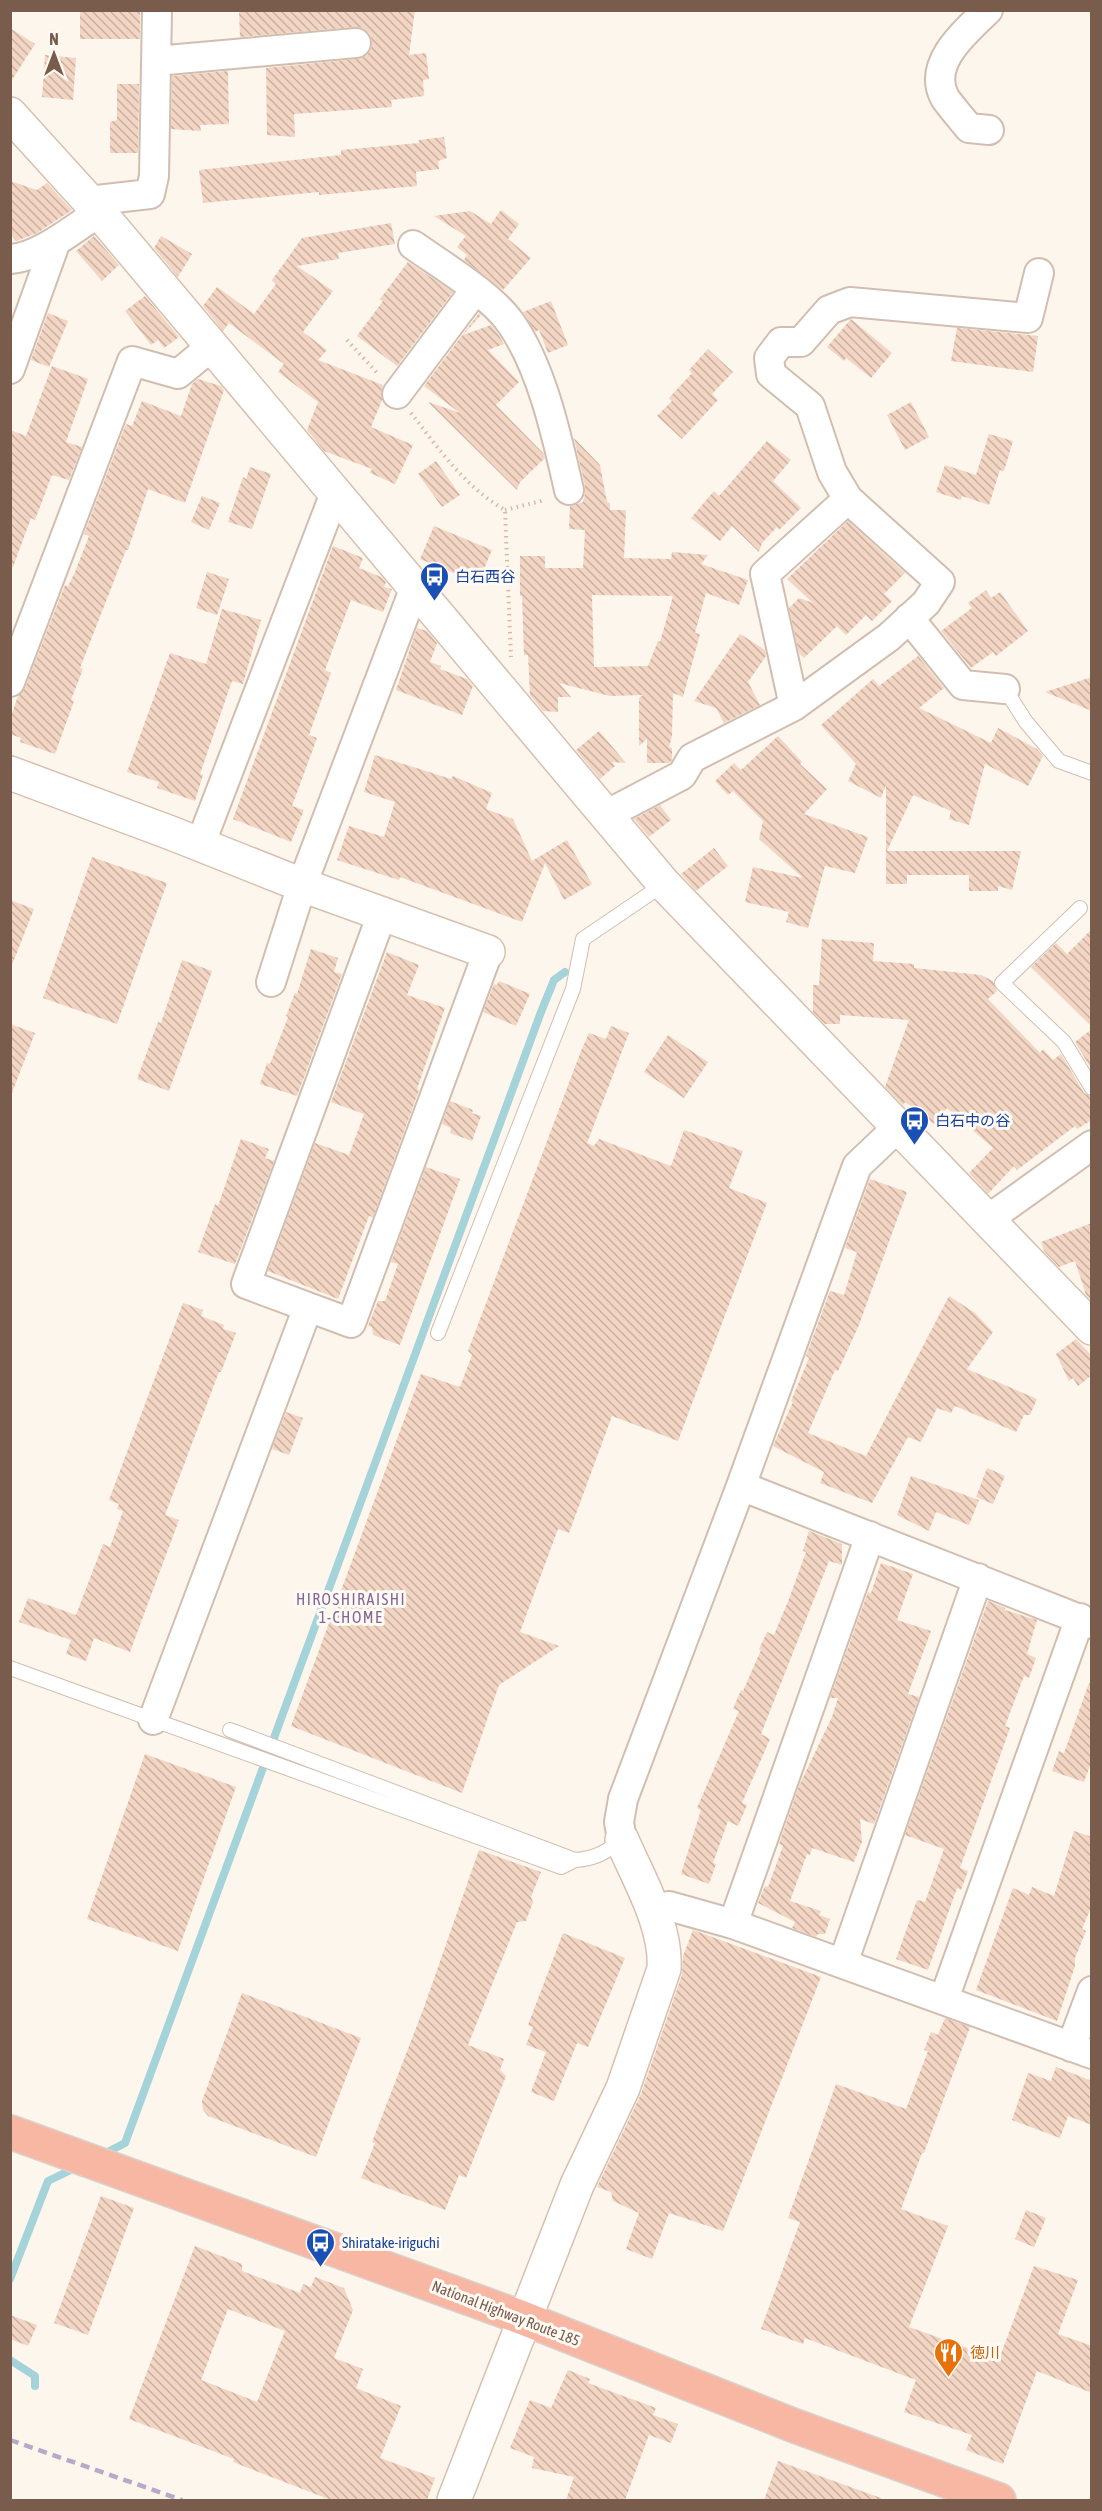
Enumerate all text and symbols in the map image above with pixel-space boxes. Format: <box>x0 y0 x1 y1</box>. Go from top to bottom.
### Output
north arrow <box>24 24 84 84</box>
text: N <box>49 30 59 48</box>
bus stop icon: 白石西谷 <box>418 560 450 602</box>
place label: 白石西谷 <box>455 568 515 585</box>
bus stop icon: 白石中の谷 <box>898 1104 930 1146</box>
place label: 白石中の谷 <box>935 1112 1010 1129</box>
district label: HIROSHIRAISHI 1-CHOME <box>296 1590 406 1626</box>
bus stop icon: Shiratake-iriguchi <box>305 2226 337 2268</box>
place label: Shiratake-iriguchi <box>342 2234 440 2251</box>
street label: National Highway Route 185 <box>430 2277 582 2349</box>
restaurant icon: 徳川 <box>933 2336 965 2378</box>
place label: 徳川 <box>970 2344 1000 2361</box>

